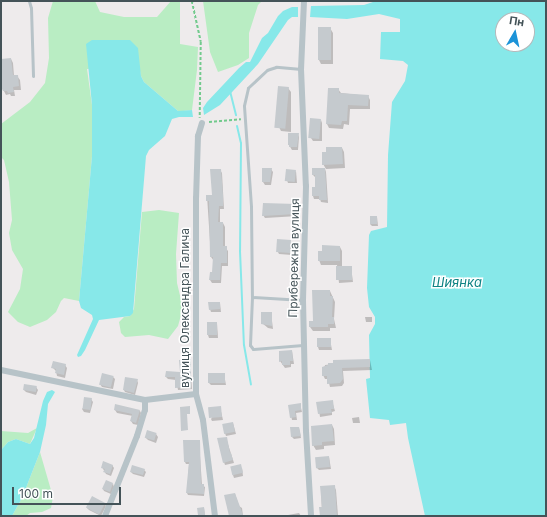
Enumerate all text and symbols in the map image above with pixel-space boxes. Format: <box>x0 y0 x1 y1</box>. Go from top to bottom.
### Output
north arrow <box>495 12 535 52</box>
text: Пн <box>508 13 525 29</box>
street label: Прибережна вулиця <box>286 198 302 318</box>
street label: вулиця Олександра Галича <box>178 228 192 388</box>
water label: Шиянка <box>432 274 482 290</box>
scale bar <box>14 479 123 505</box>
text: 100 m <box>19 486 53 501</box>

